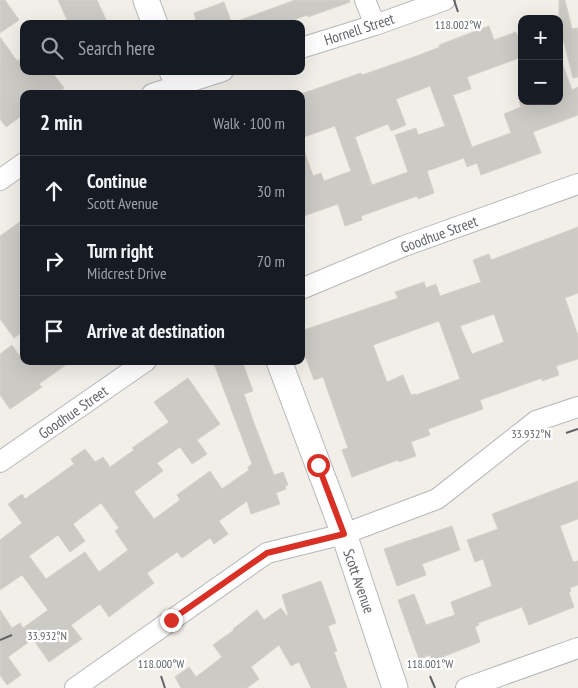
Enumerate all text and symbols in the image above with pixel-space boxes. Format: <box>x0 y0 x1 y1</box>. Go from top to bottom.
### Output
street label: Hornell Street <box>322 9 396 49</box>
map controls <box>518 15 563 105</box>
button: + <box>518 15 563 60</box>
text: 118.002°W <box>435 17 481 32</box>
search box <box>20 20 305 75</box>
icon: search <box>38 34 66 62</box>
text: Search here <box>78 36 155 60</box>
button: − <box>518 60 563 105</box>
text: 2 min <box>40 109 82 136</box>
text: Walk · 100 m <box>213 113 285 133</box>
text: Continue <box>87 169 147 193</box>
icon: ahead <box>40 177 68 205</box>
text: 30 m <box>257 181 285 201</box>
text: Scott Avenue <box>87 193 158 213</box>
street label: Goodhue Street <box>398 211 480 257</box>
text: Turn right <box>87 239 153 263</box>
icon: right <box>40 247 68 275</box>
text: 70 m <box>257 251 285 271</box>
text: Midcrest Drive <box>87 263 167 283</box>
icon: arrive <box>40 317 68 345</box>
text: Arrive at destination <box>87 319 225 343</box>
street label: Goodhue Street <box>35 381 111 443</box>
text: 33.932°N <box>511 426 551 441</box>
route start <box>307 454 330 477</box>
street label: Scott Avenue <box>339 546 379 616</box>
route end <box>160 609 183 632</box>
text: 33.932°N <box>27 628 67 643</box>
text: 118.000°W <box>138 656 184 671</box>
text: 118.001°W <box>407 656 453 671</box>

